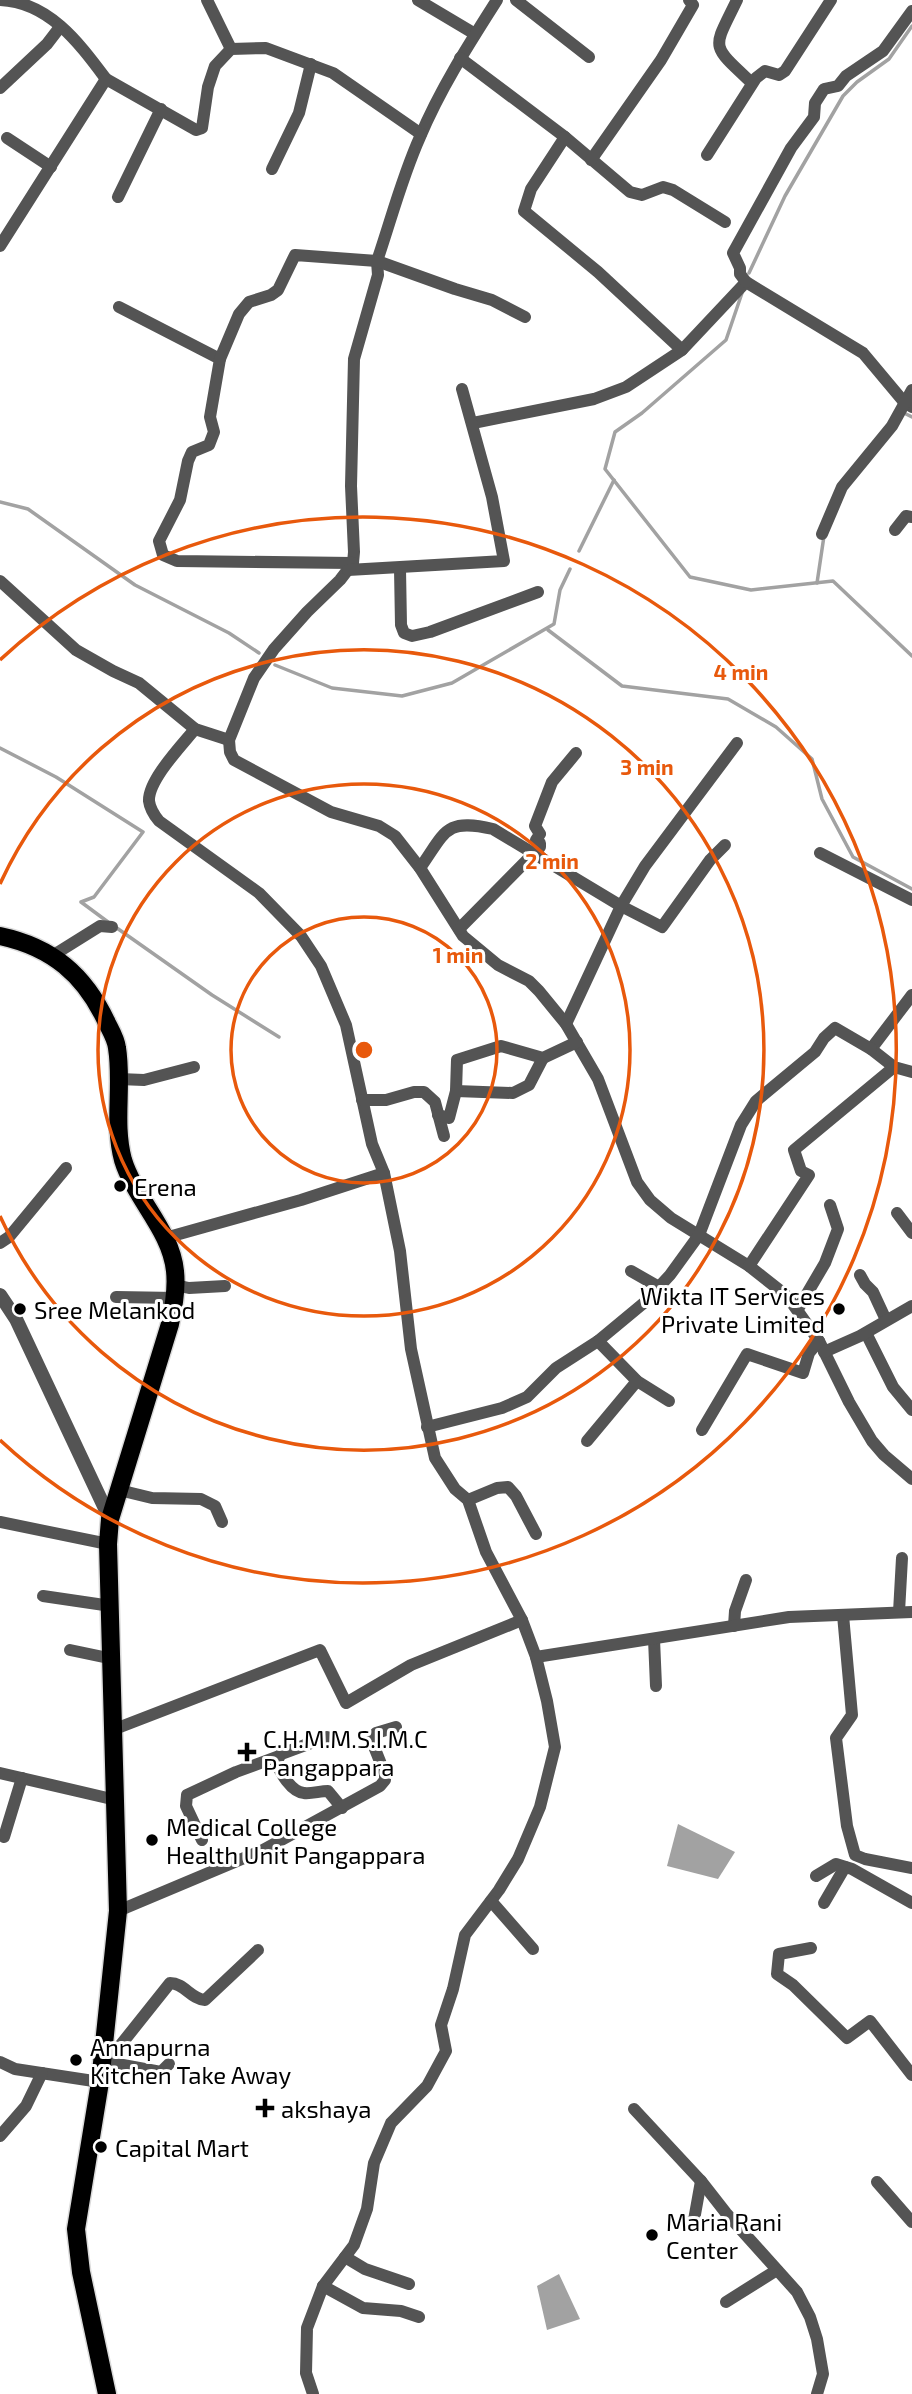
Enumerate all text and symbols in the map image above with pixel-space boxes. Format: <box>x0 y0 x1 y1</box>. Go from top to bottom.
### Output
text: 4 min <box>714 659 768 684</box>
text: 3 min <box>620 754 674 779</box>
text: 2 min <box>525 848 579 873</box>
text: 1 min <box>433 942 483 967</box>
centre of rings <box>352 1038 376 1062</box>
place label: Erena <box>134 1172 197 1201</box>
marker: Erena <box>112 1178 128 1194</box>
place label: Wikta IT Services Private Limited <box>640 1281 825 1338</box>
place label: Sree Melankod <box>34 1295 195 1324</box>
marker: Sree Melankod <box>12 1301 28 1317</box>
marker: Wikta IT Services Private Limited <box>831 1301 847 1317</box>
place label: C.H.M.M.S.I.M.C Pangappara <box>263 1724 428 1781</box>
marker: C.H.M.M.S.I.M.C Pangappara <box>237 1742 257 1762</box>
place label: Medical College Health Unit Pangappara <box>166 1812 425 1869</box>
marker: Medical College Health Unit Pangappara <box>144 1832 160 1848</box>
place label: Annapurna Kitchen Take Away <box>90 2032 291 2089</box>
marker: Annapurna Kitchen Take Away <box>68 2052 84 2068</box>
place label: akshaya <box>281 2094 371 2123</box>
marker: akshaya <box>255 2098 275 2118</box>
place label: Capital Mart <box>115 2133 249 2162</box>
marker: Capital Mart <box>93 2139 109 2155</box>
place label: Maria Rani Center <box>666 2207 782 2264</box>
marker: Maria Rani Center <box>644 2227 660 2243</box>

